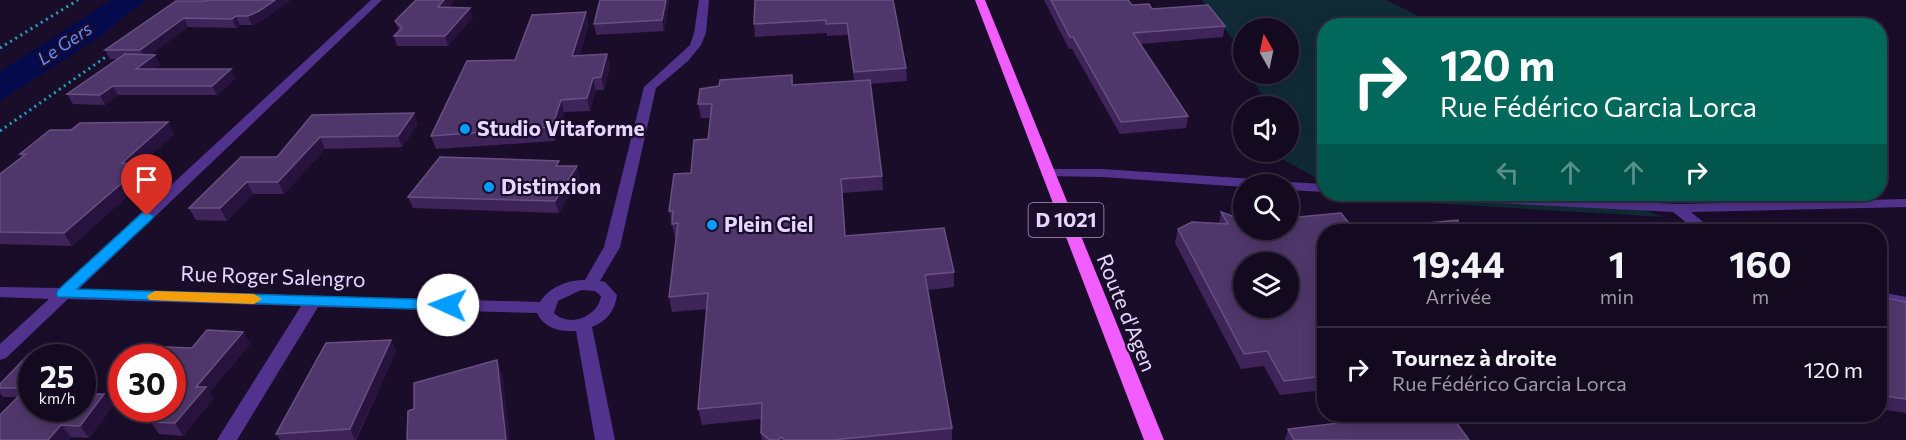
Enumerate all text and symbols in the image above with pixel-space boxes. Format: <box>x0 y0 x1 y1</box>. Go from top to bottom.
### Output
water label: Le Gers <box>33 17 96 69</box>
north arrow <box>1233 18 1299 84</box>
map controls <box>1233 18 1299 318</box>
text: 120 m <box>1440 38 1555 90</box>
icon: right <box>1341 42 1419 120</box>
text: Rue Fédérico Garcia Lorca <box>1440 90 1757 123</box>
button: sound <box>1233 96 1299 162</box>
place label: Studio Vitaforme <box>477 115 644 140</box>
marker: Studio Vitaforme <box>458 122 472 136</box>
pin <box>121 154 172 216</box>
icon: left <box>1491 156 1524 189</box>
icon: ahead <box>1554 156 1587 189</box>
icon: ahead <box>1617 156 1650 189</box>
icon: right <box>1680 156 1713 189</box>
icon: arrive <box>130 163 163 196</box>
place label: Distinxion <box>501 173 601 198</box>
button: search <box>1233 174 1299 240</box>
marker: Distinxion <box>482 180 496 194</box>
road number: D 1021 <box>1028 203 1104 237</box>
place label: Plein Ciel <box>724 211 813 236</box>
marker: Plein Ciel <box>705 218 719 232</box>
text: 19:44 <box>1412 241 1505 285</box>
text: 1 <box>1609 241 1625 285</box>
text: 160 <box>1729 241 1792 285</box>
street label: Route d'Agen <box>1092 250 1162 375</box>
button: layers <box>1233 252 1299 318</box>
street label: Rue Roger Salengro <box>180 260 366 291</box>
position arrow <box>416 273 480 337</box>
text: Arrivée <box>1425 284 1491 308</box>
text: min <box>1600 284 1634 308</box>
text: m <box>1752 284 1769 308</box>
speed limit sign: 30 <box>108 344 186 422</box>
text: Tournez à droite <box>1392 344 1557 371</box>
icon: right <box>1341 353 1374 386</box>
text: 120 m <box>1804 356 1863 383</box>
text: 25 <box>40 357 74 394</box>
text: Rue Fédérico Garcia Lorca <box>1392 371 1627 395</box>
text: km/h <box>39 389 75 407</box>

